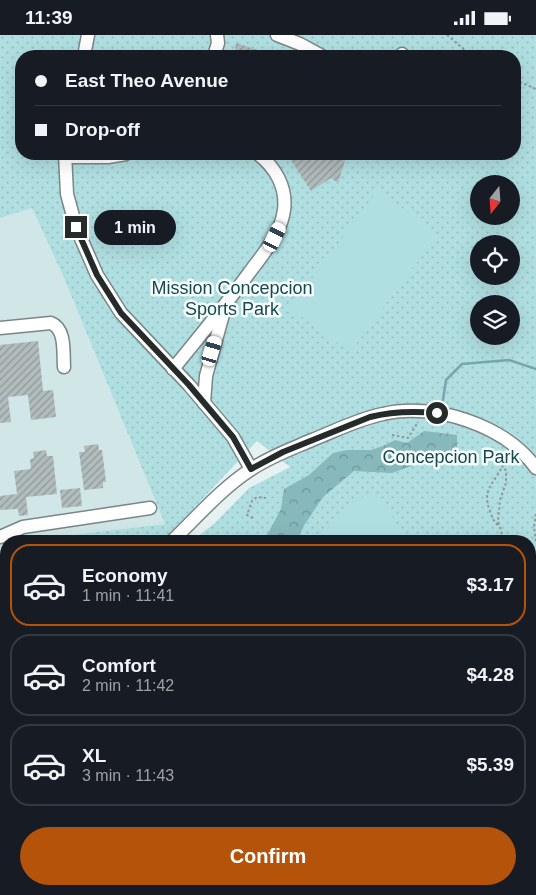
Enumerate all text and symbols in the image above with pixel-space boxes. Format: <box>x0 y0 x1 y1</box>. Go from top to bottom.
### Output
text: 11:39 <box>25 7 73 28</box>
text: East Theo Avenue <box>65 70 228 91</box>
text: Drop-off <box>65 119 140 140</box>
north arrow <box>470 175 520 225</box>
map controls <box>470 175 520 345</box>
callout: 1 min <box>94 209 176 245</box>
route end <box>65 216 87 238</box>
text: 1 min <box>114 219 156 236</box>
car <box>261 220 288 254</box>
button: locate <box>470 235 520 285</box>
park label: Mission Concepcion Sports Park <box>151 278 313 319</box>
button: layers <box>470 295 520 345</box>
car <box>200 334 223 368</box>
route start <box>426 402 448 424</box>
park label: Concepcion Park <box>382 447 521 467</box>
icon: car <box>22 563 67 608</box>
text: Economy <box>82 565 168 586</box>
text: $3.17 <box>466 574 514 595</box>
text: 1 min · 11:41 <box>82 587 174 604</box>
icon: car <box>22 653 67 698</box>
text: Comfort <box>82 655 156 676</box>
text: $4.28 <box>466 664 514 685</box>
text: 2 min · 11:42 <box>82 677 174 694</box>
icon: car <box>22 743 67 788</box>
text: XL <box>82 745 106 766</box>
text: $5.39 <box>466 754 514 775</box>
text: 3 min · 11:43 <box>82 767 174 784</box>
button: Confirm <box>20 827 516 885</box>

